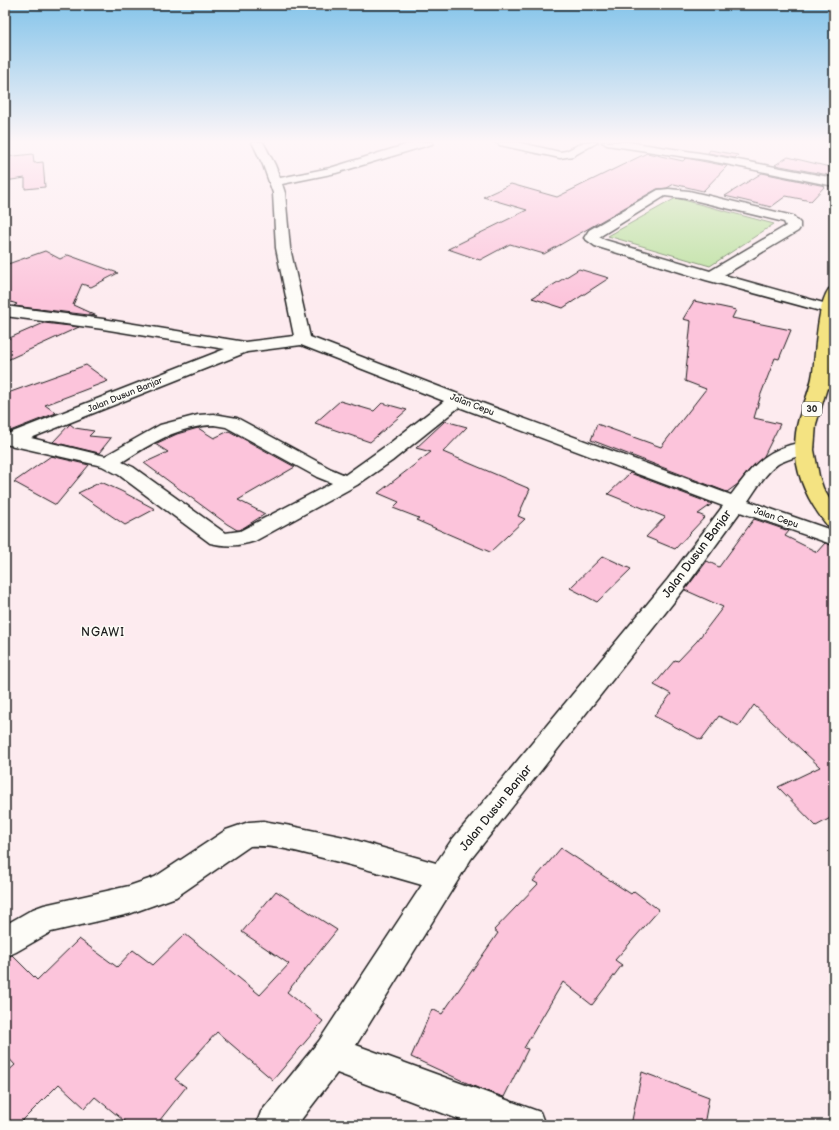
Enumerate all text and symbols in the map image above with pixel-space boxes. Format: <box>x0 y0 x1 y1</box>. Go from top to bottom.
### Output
street label: Jalan Dusun Banjar <box>86 375 165 415</box>
street label: Jalan Cepu <box>449 392 495 418</box>
road number: 30 <box>802 402 822 416</box>
street label: Jalan Cepu <box>752 505 800 531</box>
street label: Jalan Dusun Banjar <box>659 507 735 601</box>
district label: NGAWI <box>81 625 125 640</box>
street label: Jalan Dusun Banjar <box>457 762 536 854</box>

